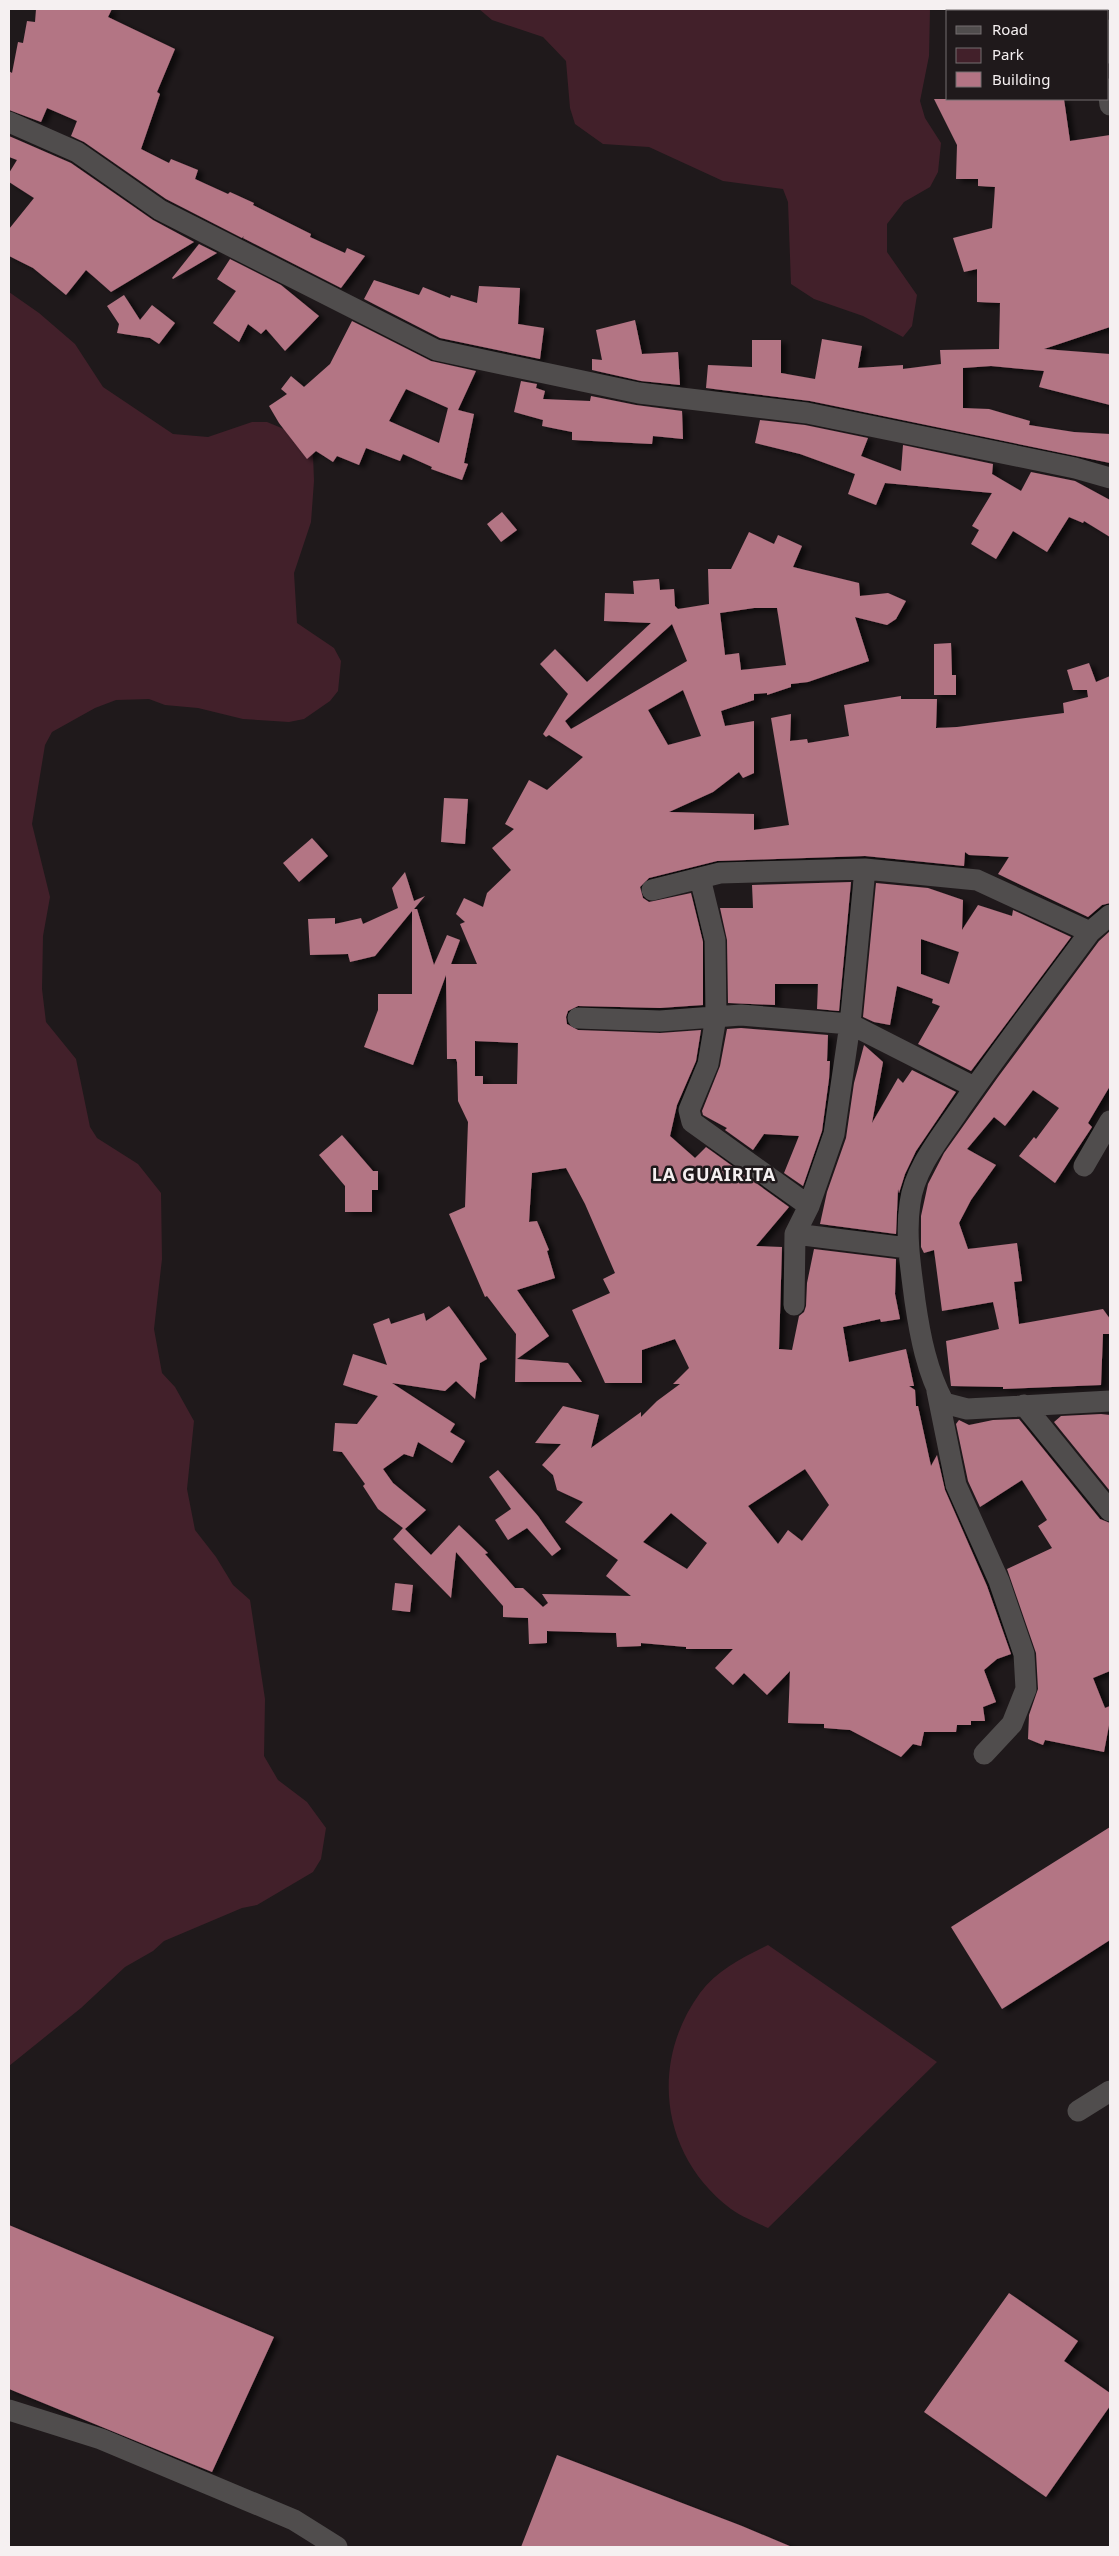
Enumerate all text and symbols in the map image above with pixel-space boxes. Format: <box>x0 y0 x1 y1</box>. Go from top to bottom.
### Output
legend <box>946 10 1109 100</box>
text: Road <box>992 19 1028 39</box>
text: Park <box>992 44 1024 64</box>
text: Building <box>992 69 1050 89</box>
district label: LA GUAIRITA <box>652 1162 776 1186</box>

